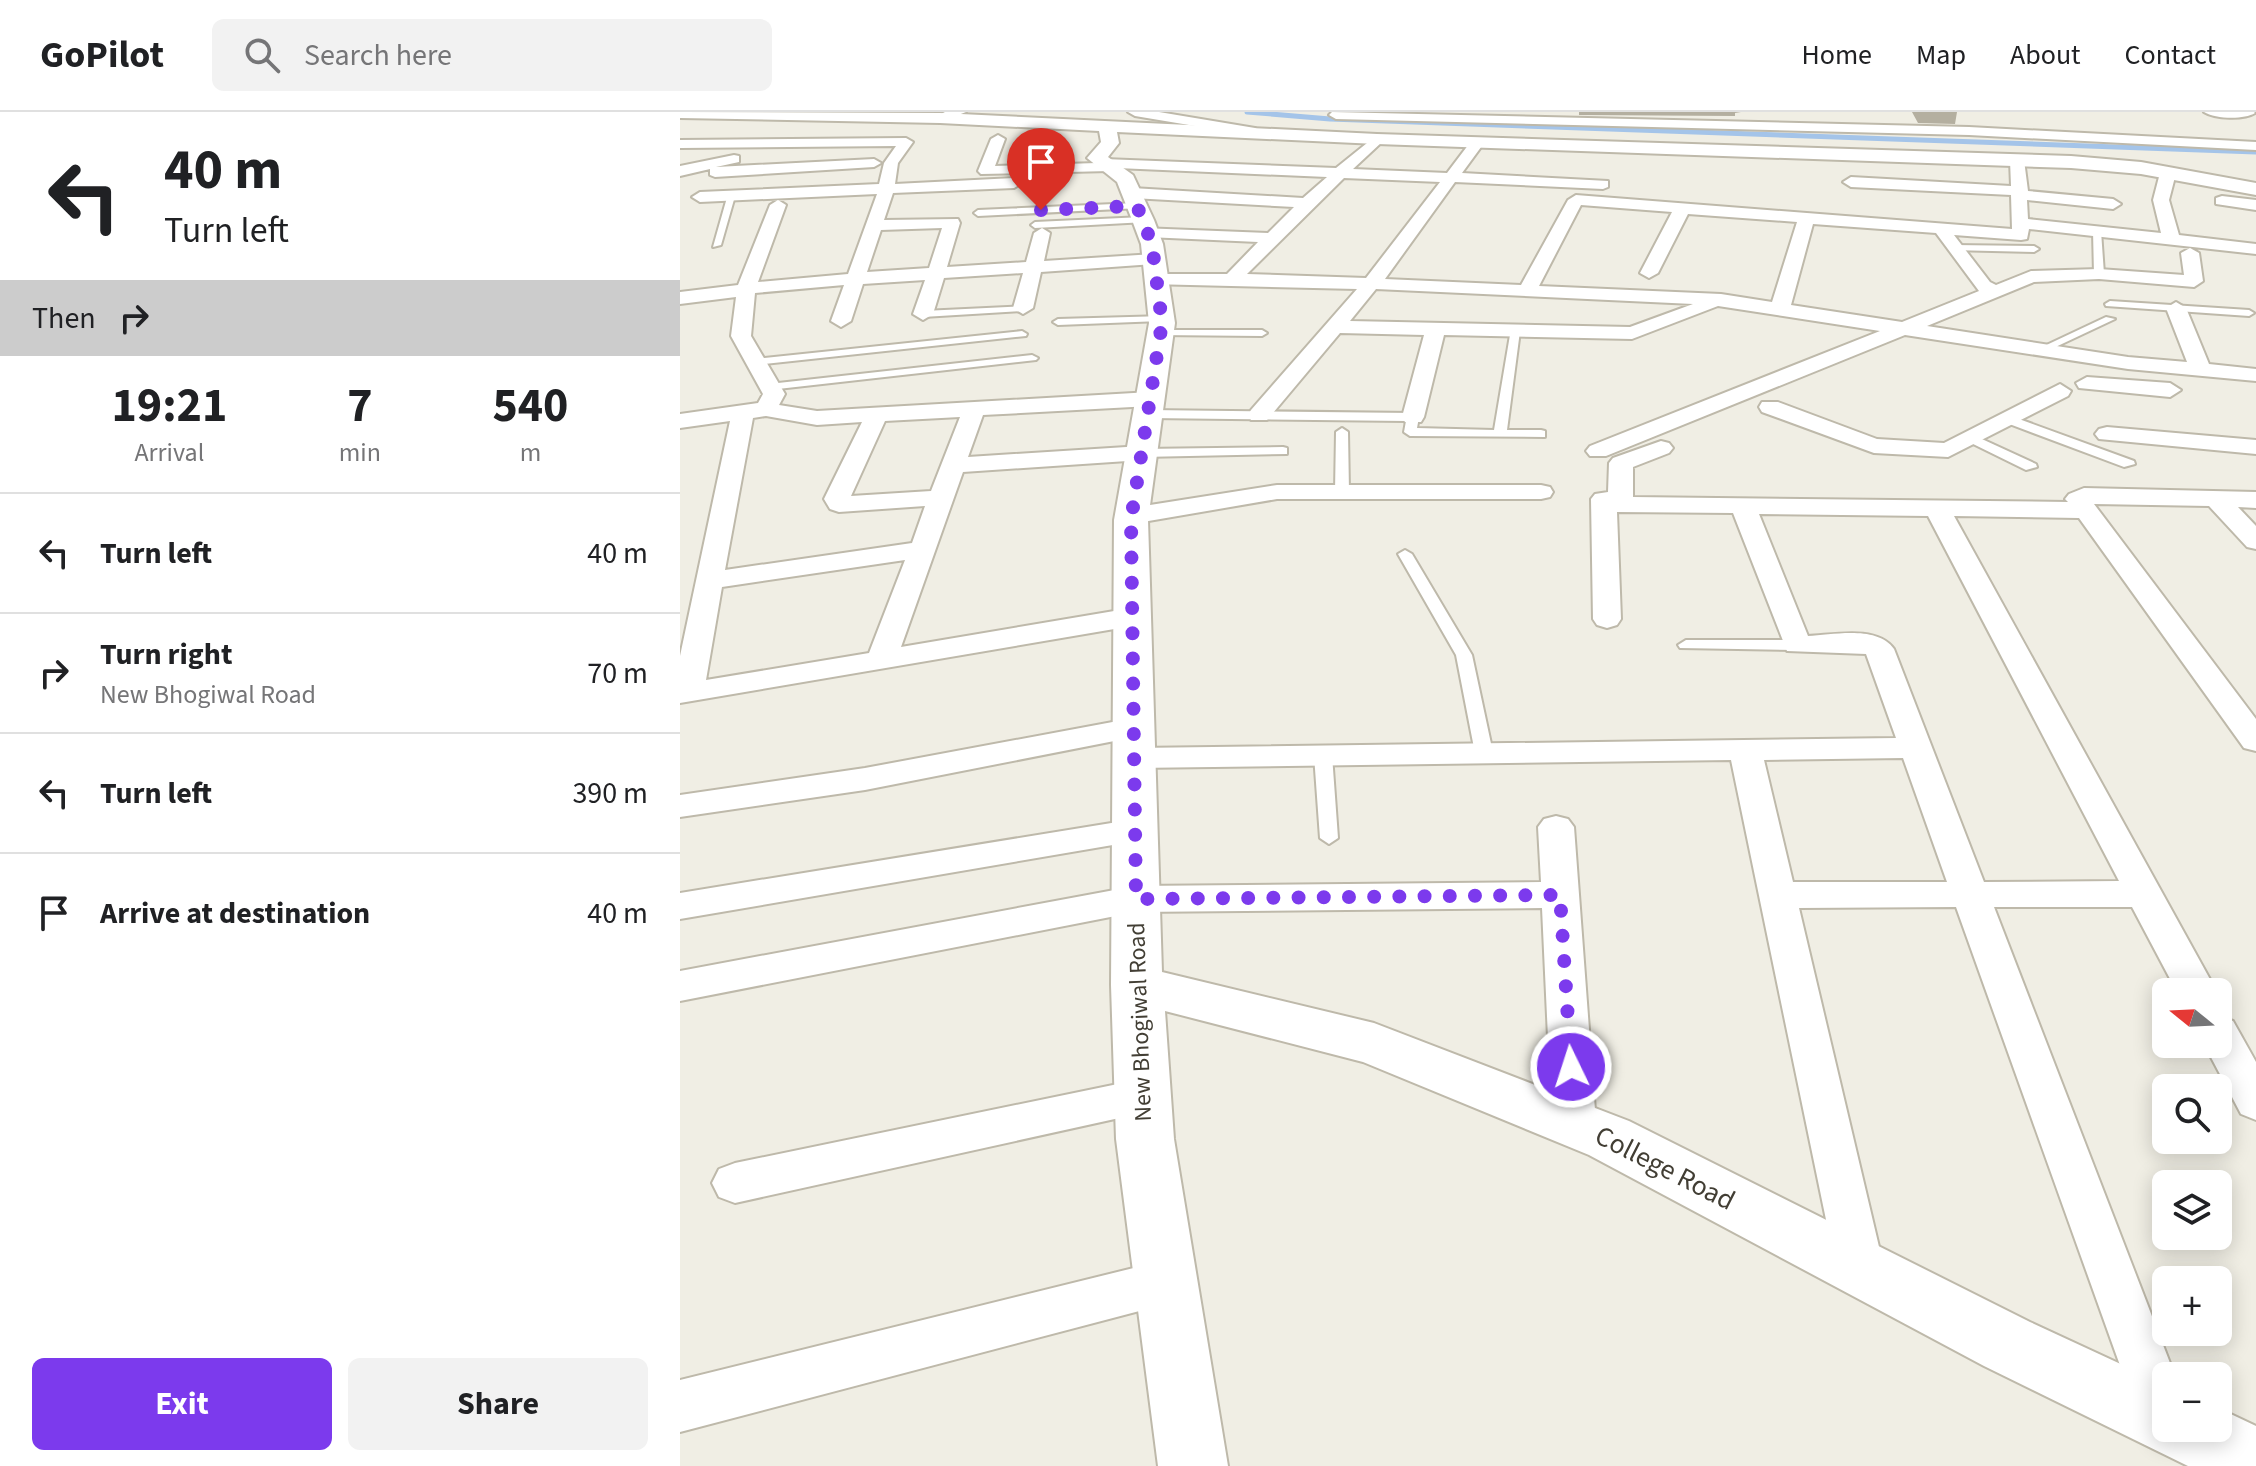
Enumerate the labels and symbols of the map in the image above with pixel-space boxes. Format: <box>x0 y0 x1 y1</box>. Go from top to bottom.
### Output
pin <box>1007 128 1075 210</box>
street label: New Bhogiwal Road <box>1119 922 1161 1122</box>
north arrow <box>2152 978 2232 1058</box>
position arrow <box>1529 1025 1613 1109</box>
street label: College Road <box>1588 1116 1742 1220</box>

